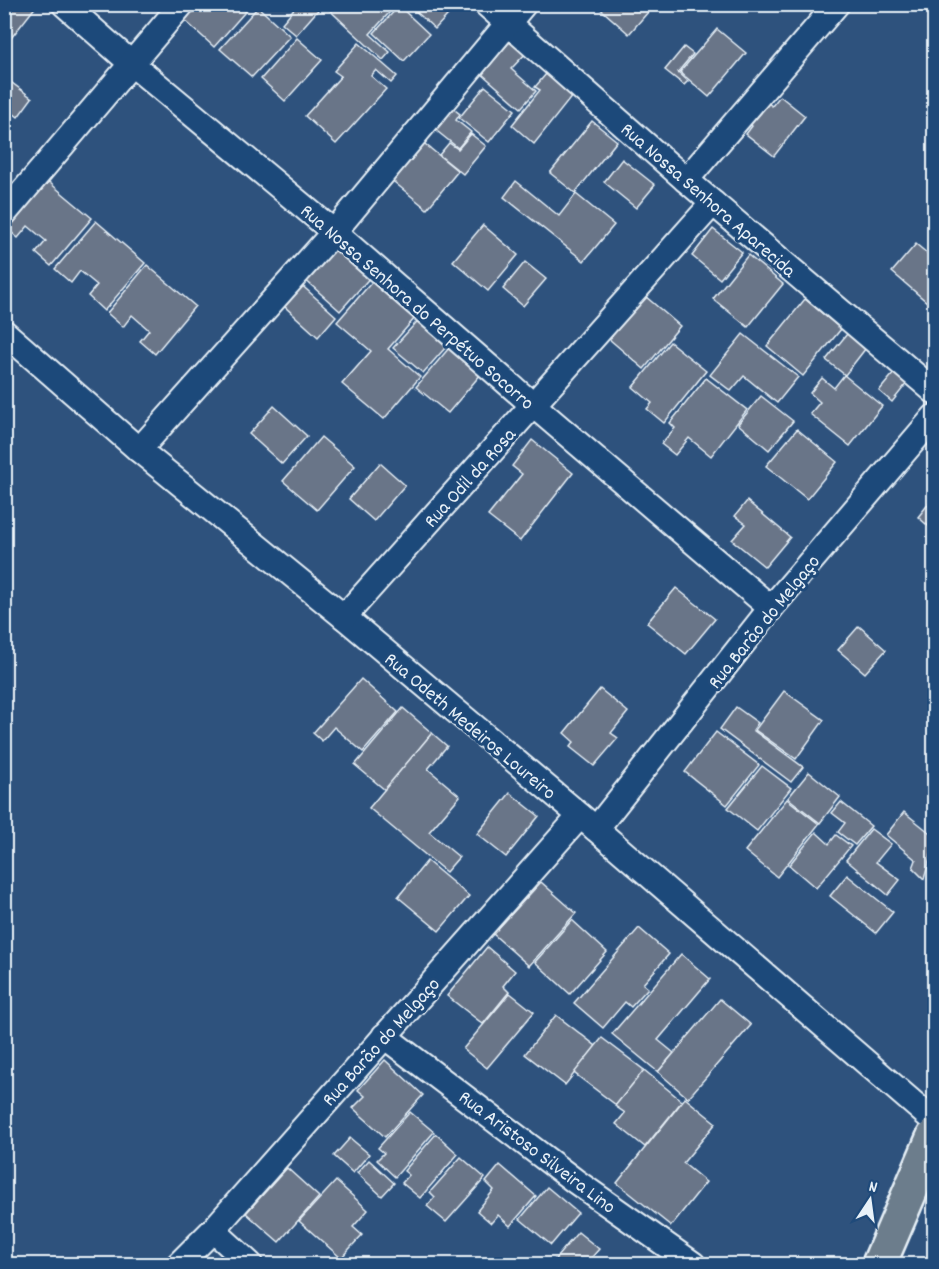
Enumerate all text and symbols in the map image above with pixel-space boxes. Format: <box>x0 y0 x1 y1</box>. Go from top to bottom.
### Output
street label: Rua Nossa Senhora Aparecida <box>613 117 801 286</box>
street label: Rua Nossa Senhora do Perpétuo Socorro <box>293 199 539 418</box>
street label: Rua Odil da Rosa <box>419 422 524 535</box>
street label: Rua Barão do Melgaço <box>702 550 828 696</box>
street label: Rua Odeth Medeiros Loureiro <box>377 647 561 808</box>
street label: Rua Barão do Melgaço <box>317 972 448 1114</box>
street label: Rua Aristoso Silveira Lino <box>452 1085 621 1222</box>
north arrow <box>840 1170 900 1230</box>
text: N <box>866 1176 879 1200</box>

